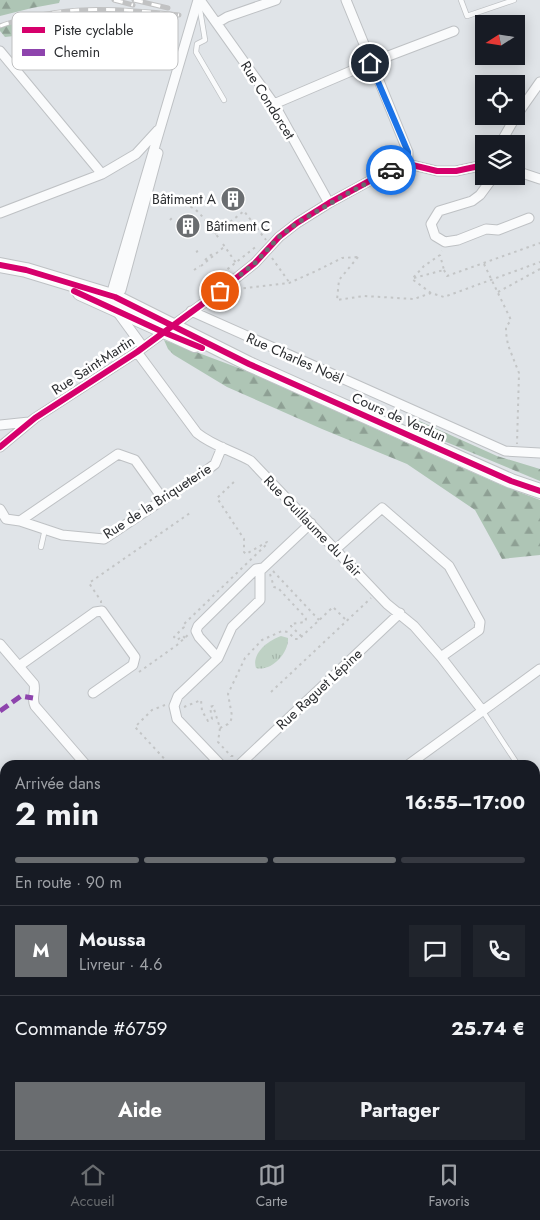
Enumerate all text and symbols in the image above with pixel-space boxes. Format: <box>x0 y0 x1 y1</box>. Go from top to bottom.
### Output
legend <box>12 12 178 70</box>
north arrow <box>475 15 525 65</box>
map controls <box>475 15 525 185</box>
text: Piste cyclable <box>54 20 133 40</box>
text: Chemin <box>54 42 100 62</box>
pin <box>349 42 391 84</box>
icon: home <box>356 49 384 77</box>
street label: Rue Condorcet <box>236 57 300 143</box>
button: locate <box>475 75 525 125</box>
button: layers <box>475 135 525 185</box>
courier <box>366 145 416 195</box>
icon: car <box>377 156 405 184</box>
building icon: Bâtiment A <box>220 186 246 212</box>
place label: Bâtiment A <box>152 189 217 209</box>
building icon: Bâtiment C <box>175 213 201 239</box>
place label: Bâtiment C <box>206 216 270 236</box>
pin <box>199 270 241 312</box>
icon: bag <box>206 277 234 305</box>
street label: Rue Charles Noël <box>243 328 347 388</box>
street label: Rue Saint-Martin <box>47 331 139 399</box>
street label: Cours de Verdun <box>349 387 449 447</box>
street label: Rue de la Briqueterie <box>99 459 215 543</box>
street label: Rue Guillaume du Vair <box>259 471 367 581</box>
street label: Rue Raguet Lépine <box>272 644 366 734</box>
text: Arrivée dans <box>15 772 100 795</box>
text: 16:55–17:00 <box>405 789 525 816</box>
text: 2 min <box>15 791 99 837</box>
text: En route · 90 m <box>15 871 122 894</box>
button: chat <box>409 925 461 977</box>
button: phone <box>473 925 525 977</box>
text: Moussa <box>79 926 146 953</box>
text: M <box>33 937 49 964</box>
text: Livreur · 4.6 <box>79 953 163 976</box>
text: Commande #6759 <box>15 1015 168 1042</box>
text: 25.74 € <box>451 1015 525 1042</box>
button: Aide <box>15 1082 265 1140</box>
button: Partager <box>275 1082 525 1140</box>
tab: Accueil <box>71 1161 115 1211</box>
tab: Carte <box>256 1161 287 1211</box>
tab: Favoris <box>429 1161 469 1211</box>

